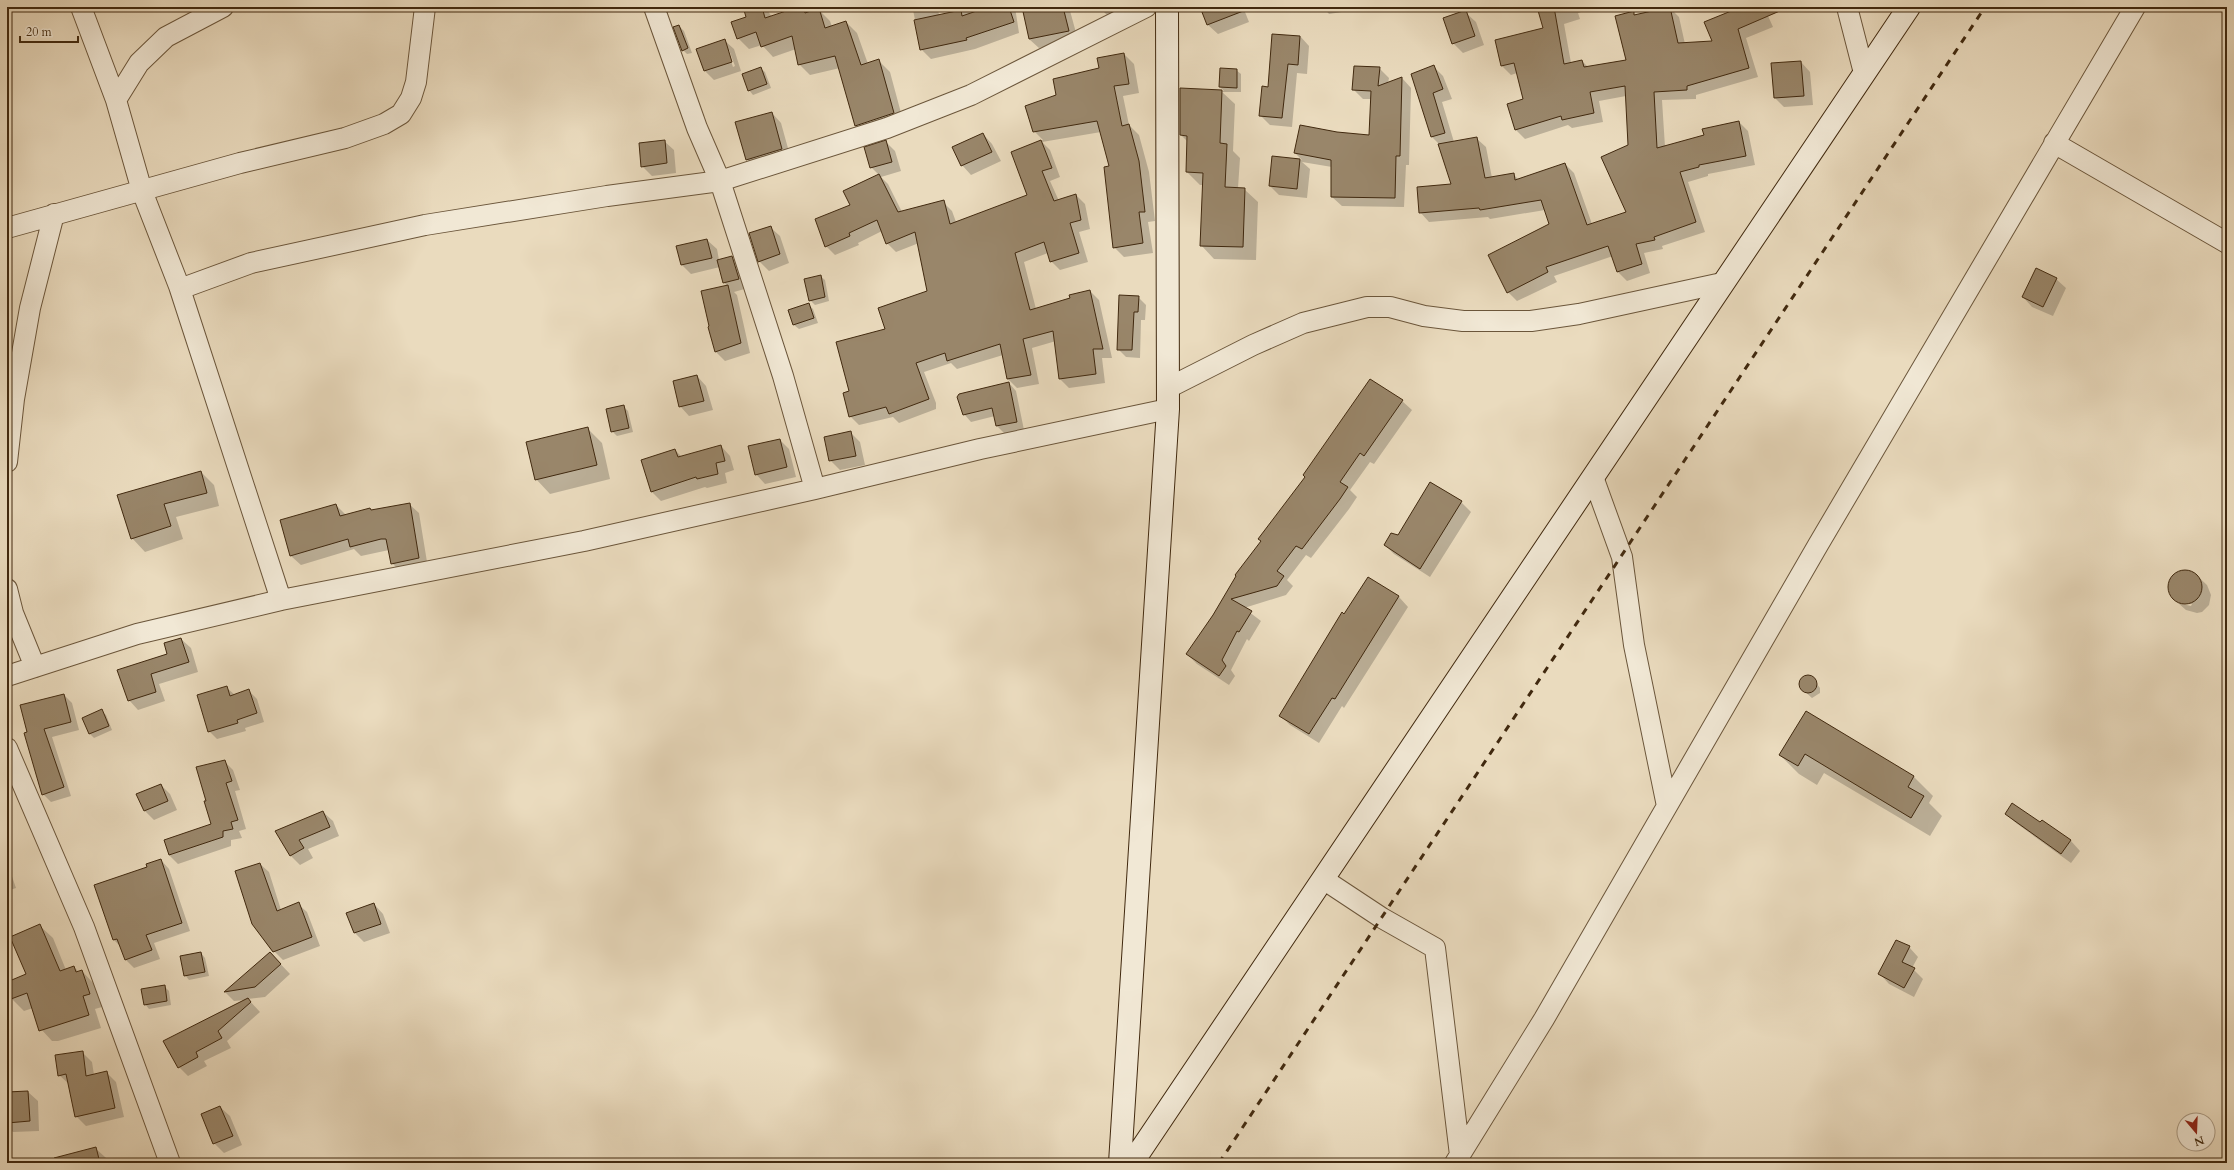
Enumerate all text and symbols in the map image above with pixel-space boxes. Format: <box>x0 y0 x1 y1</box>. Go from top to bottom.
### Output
scale bar <box>20 18 78 44</box>
text: 20 m <box>26 24 53 40</box>
north arrow <box>2176 1112 2216 1152</box>
text: N <box>2192 1132 2206 1150</box>

